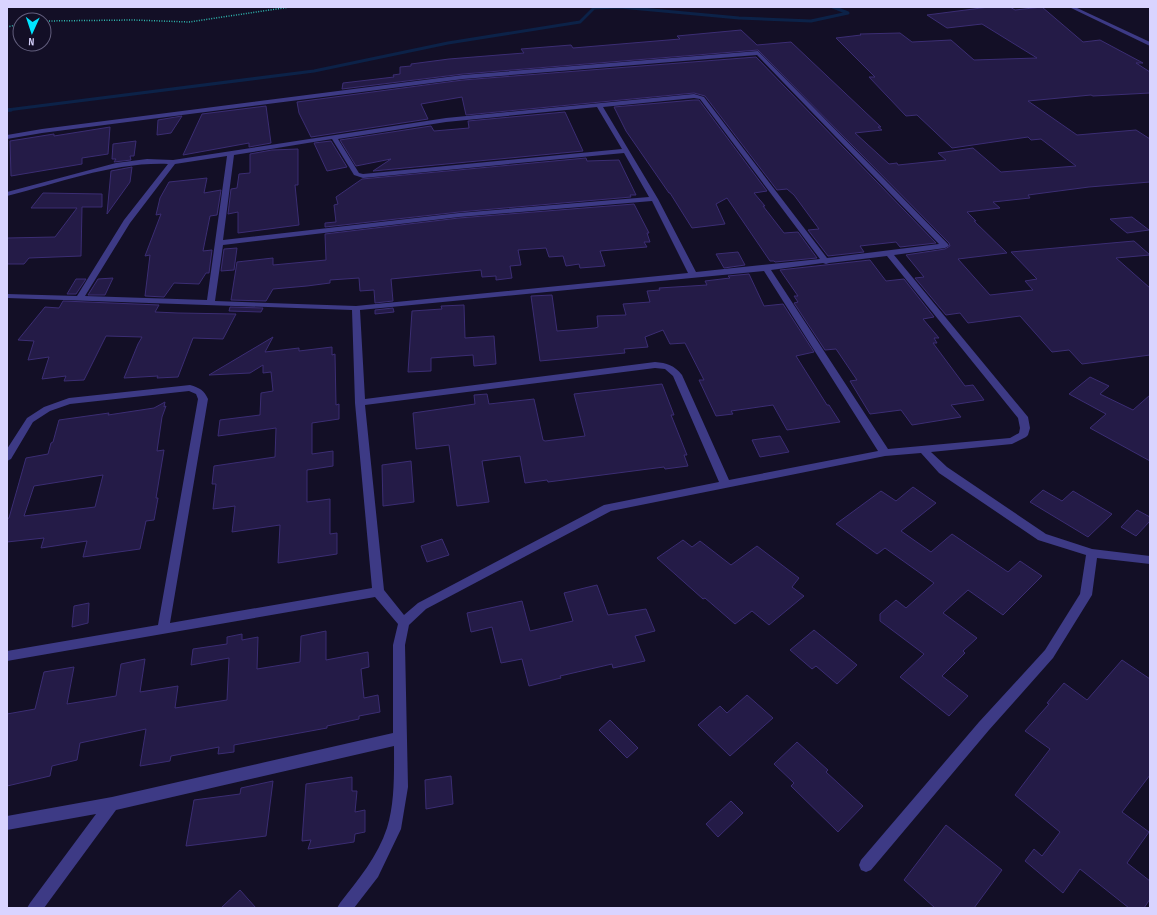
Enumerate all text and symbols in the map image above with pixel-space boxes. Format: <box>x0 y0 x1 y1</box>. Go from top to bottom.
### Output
north arrow <box>12 12 52 52</box>
text: N <box>28 35 35 48</box>

